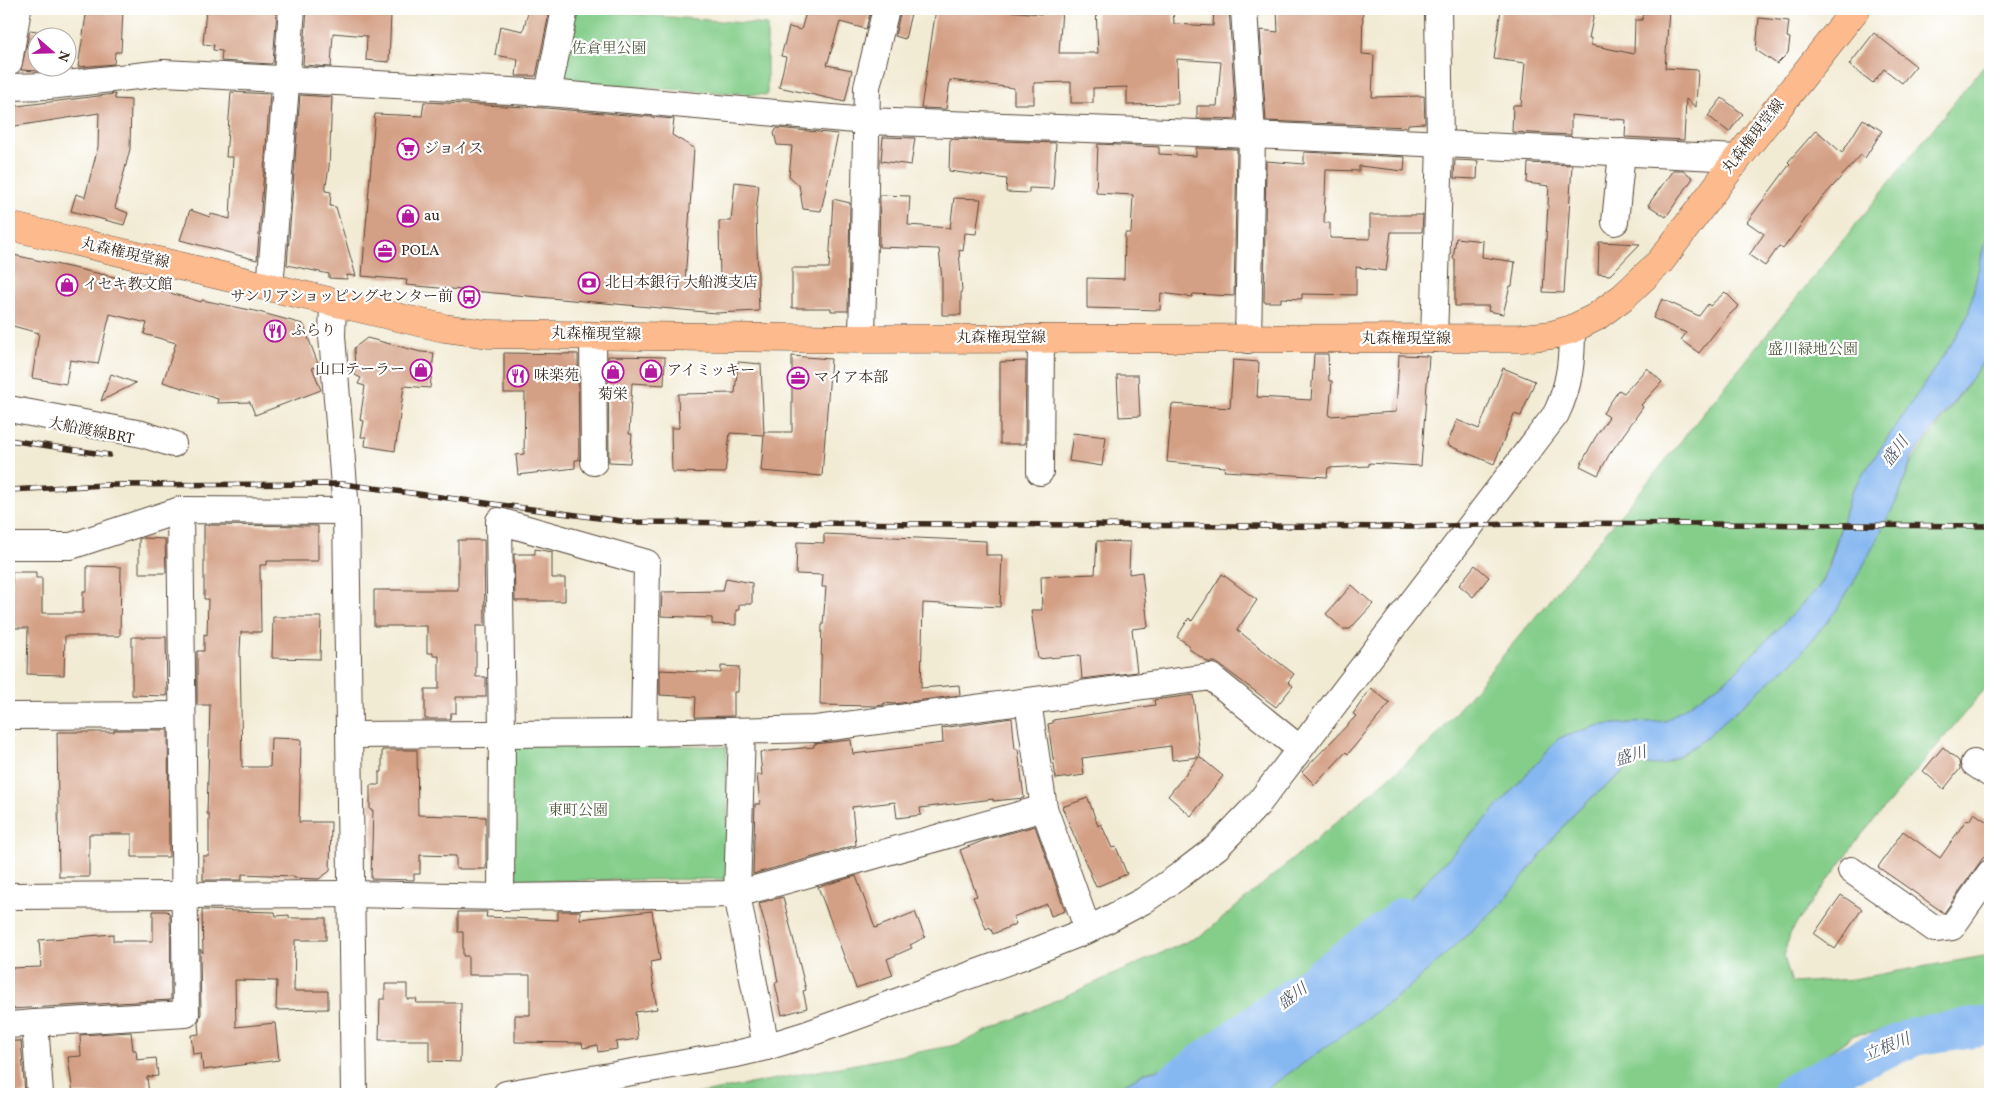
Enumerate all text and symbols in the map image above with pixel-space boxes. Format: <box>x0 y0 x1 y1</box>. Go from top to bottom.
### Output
north arrow <box>28 28 78 78</box>
park label: 佐倉里公園 <box>571 39 647 60</box>
text: N <box>52 48 73 64</box>
street label: 丸森権現堂線 <box>1718 95 1790 179</box>
supermarket icon: ジョイス <box>396 137 420 161</box>
place label: ジョイス <box>424 139 484 160</box>
shop icon: au <box>396 204 420 228</box>
place label: au <box>424 206 440 227</box>
street label: 丸森権現堂線 <box>79 234 171 274</box>
office icon: POLA <box>373 239 397 263</box>
place label: POLA <box>401 241 440 262</box>
bank icon: 北日本銀行 大船渡支店 <box>577 271 601 295</box>
shop icon: イセキ教文館 <box>55 273 79 297</box>
place label: 北日本銀行 大船渡支店 <box>605 273 758 294</box>
place label: イセキ教文館 <box>83 275 173 296</box>
bus stop icon: サンリアショッピングセンター前 <box>457 285 481 309</box>
place label: サンリアショッピングセンター前 <box>231 287 453 308</box>
restaurant icon: ふらり <box>263 319 287 343</box>
place label: ふらり <box>291 321 336 342</box>
street label: 丸森権現堂線 <box>551 324 641 346</box>
street label: 丸森権現堂線 <box>956 328 1046 349</box>
street label: 丸森権現堂線 <box>1361 329 1451 350</box>
park label: 盛川緑地公園 <box>1768 340 1858 361</box>
shop icon: 山口テーラー <box>409 358 433 382</box>
shop icon: アイミッキー <box>639 359 663 383</box>
place label: 山口テーラー <box>315 360 405 381</box>
shop icon: 菊栄 <box>601 360 625 384</box>
place label: アイミッキー <box>667 361 755 382</box>
restaurant icon: 味楽苑 <box>506 364 530 388</box>
place label: 味楽苑 <box>534 366 579 387</box>
office icon: マイア本部 <box>786 366 810 390</box>
place label: マイア本部 <box>814 368 888 389</box>
place label: 菊栄 <box>598 385 628 406</box>
street label: 大船渡線BRT <box>46 413 136 451</box>
water label: 盛川 <box>1878 431 1916 471</box>
water label: 盛川 <box>1613 741 1651 772</box>
park label: 東町公園 <box>548 801 608 822</box>
water label: 盛川 <box>1274 978 1314 1015</box>
water label: 立根川 <box>1861 1028 1915 1067</box>

